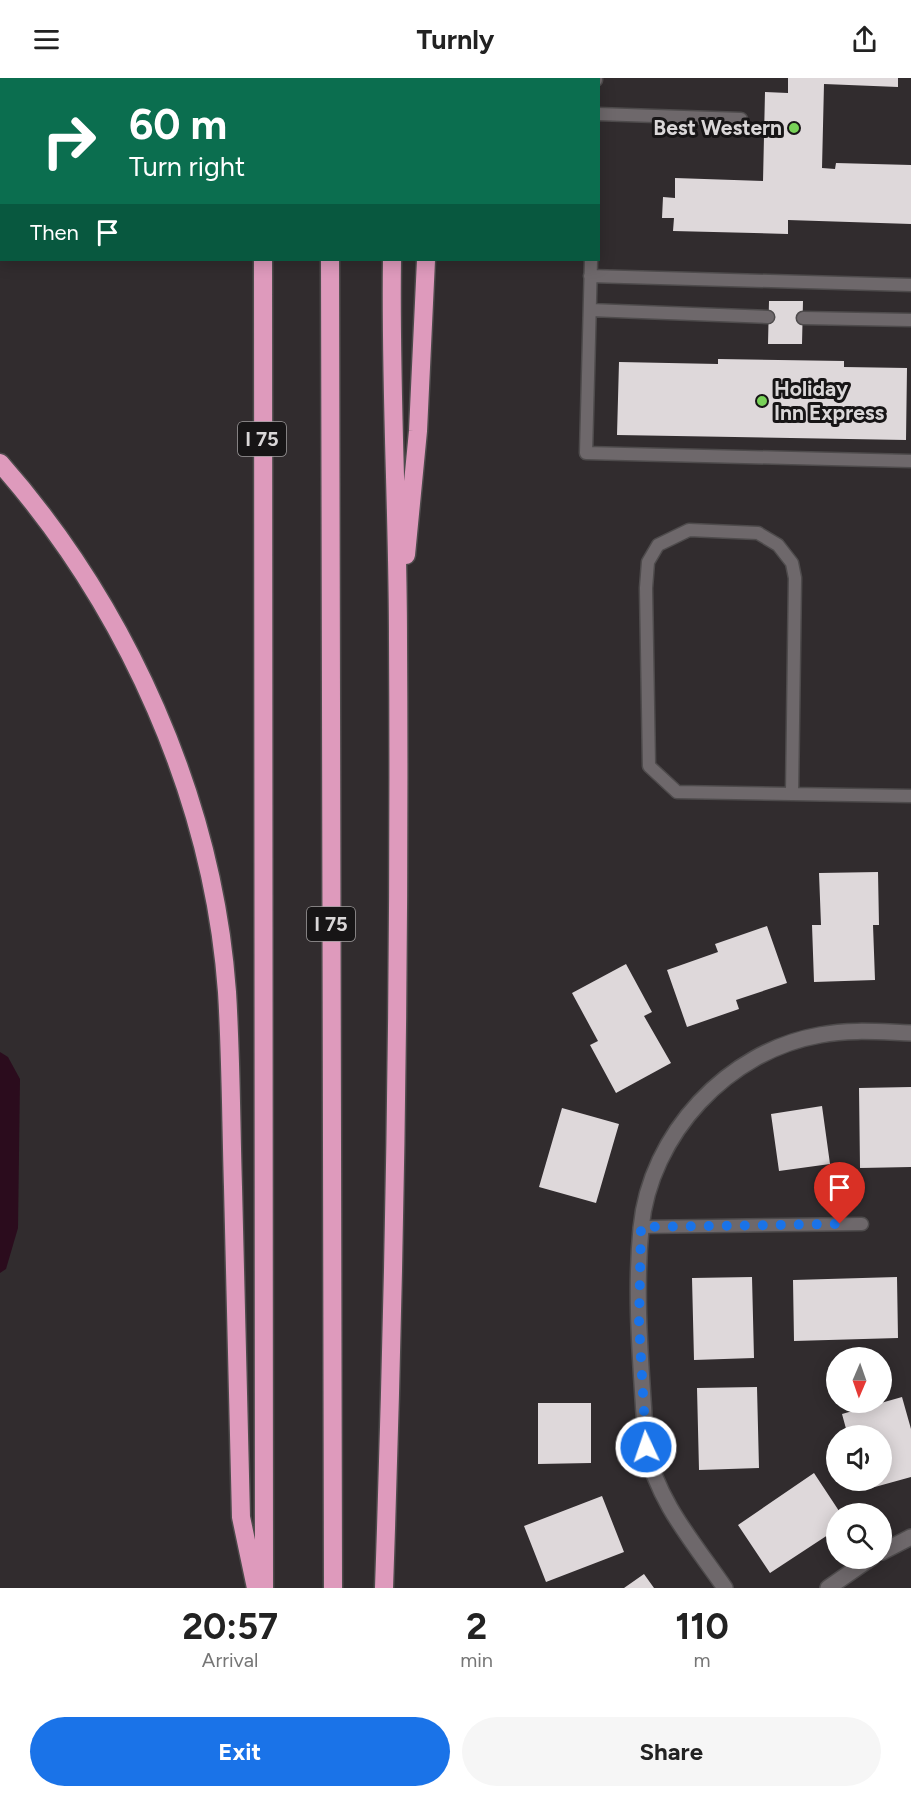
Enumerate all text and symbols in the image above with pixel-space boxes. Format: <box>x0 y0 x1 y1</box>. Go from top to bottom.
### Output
icon: menu <box>30 23 63 56</box>
text: Turnly <box>417 23 494 56</box>
icon: share <box>848 23 881 56</box>
text: 60 m <box>129 99 227 150</box>
icon: right <box>30 102 108 180</box>
place label: Best Western <box>653 115 782 140</box>
marker: Best Western <box>787 121 801 135</box>
text: Turn right <box>129 150 245 183</box>
icon: arrive <box>91 216 124 249</box>
text: Then <box>30 219 79 246</box>
place label: Holiday Inn Express <box>774 376 885 425</box>
marker: Holiday Inn Express <box>755 394 769 408</box>
road number: I 75 <box>238 422 286 456</box>
road number: I 75 <box>307 907 355 941</box>
pin <box>814 1162 865 1224</box>
icon: arrive <box>823 1171 856 1204</box>
north arrow <box>826 1347 892 1413</box>
map controls <box>826 1347 892 1569</box>
position arrow <box>614 1415 678 1479</box>
button: sound <box>826 1425 892 1491</box>
button: search <box>826 1503 892 1569</box>
text: 20:57 <box>182 1605 278 1648</box>
text: 2 <box>466 1605 487 1648</box>
text: 110 <box>675 1605 729 1648</box>
text: Arrival <box>202 1648 258 1672</box>
text: min <box>460 1648 493 1672</box>
text: m <box>694 1648 711 1672</box>
button: Exit <box>30 1717 450 1786</box>
button: Share <box>462 1717 881 1786</box>

